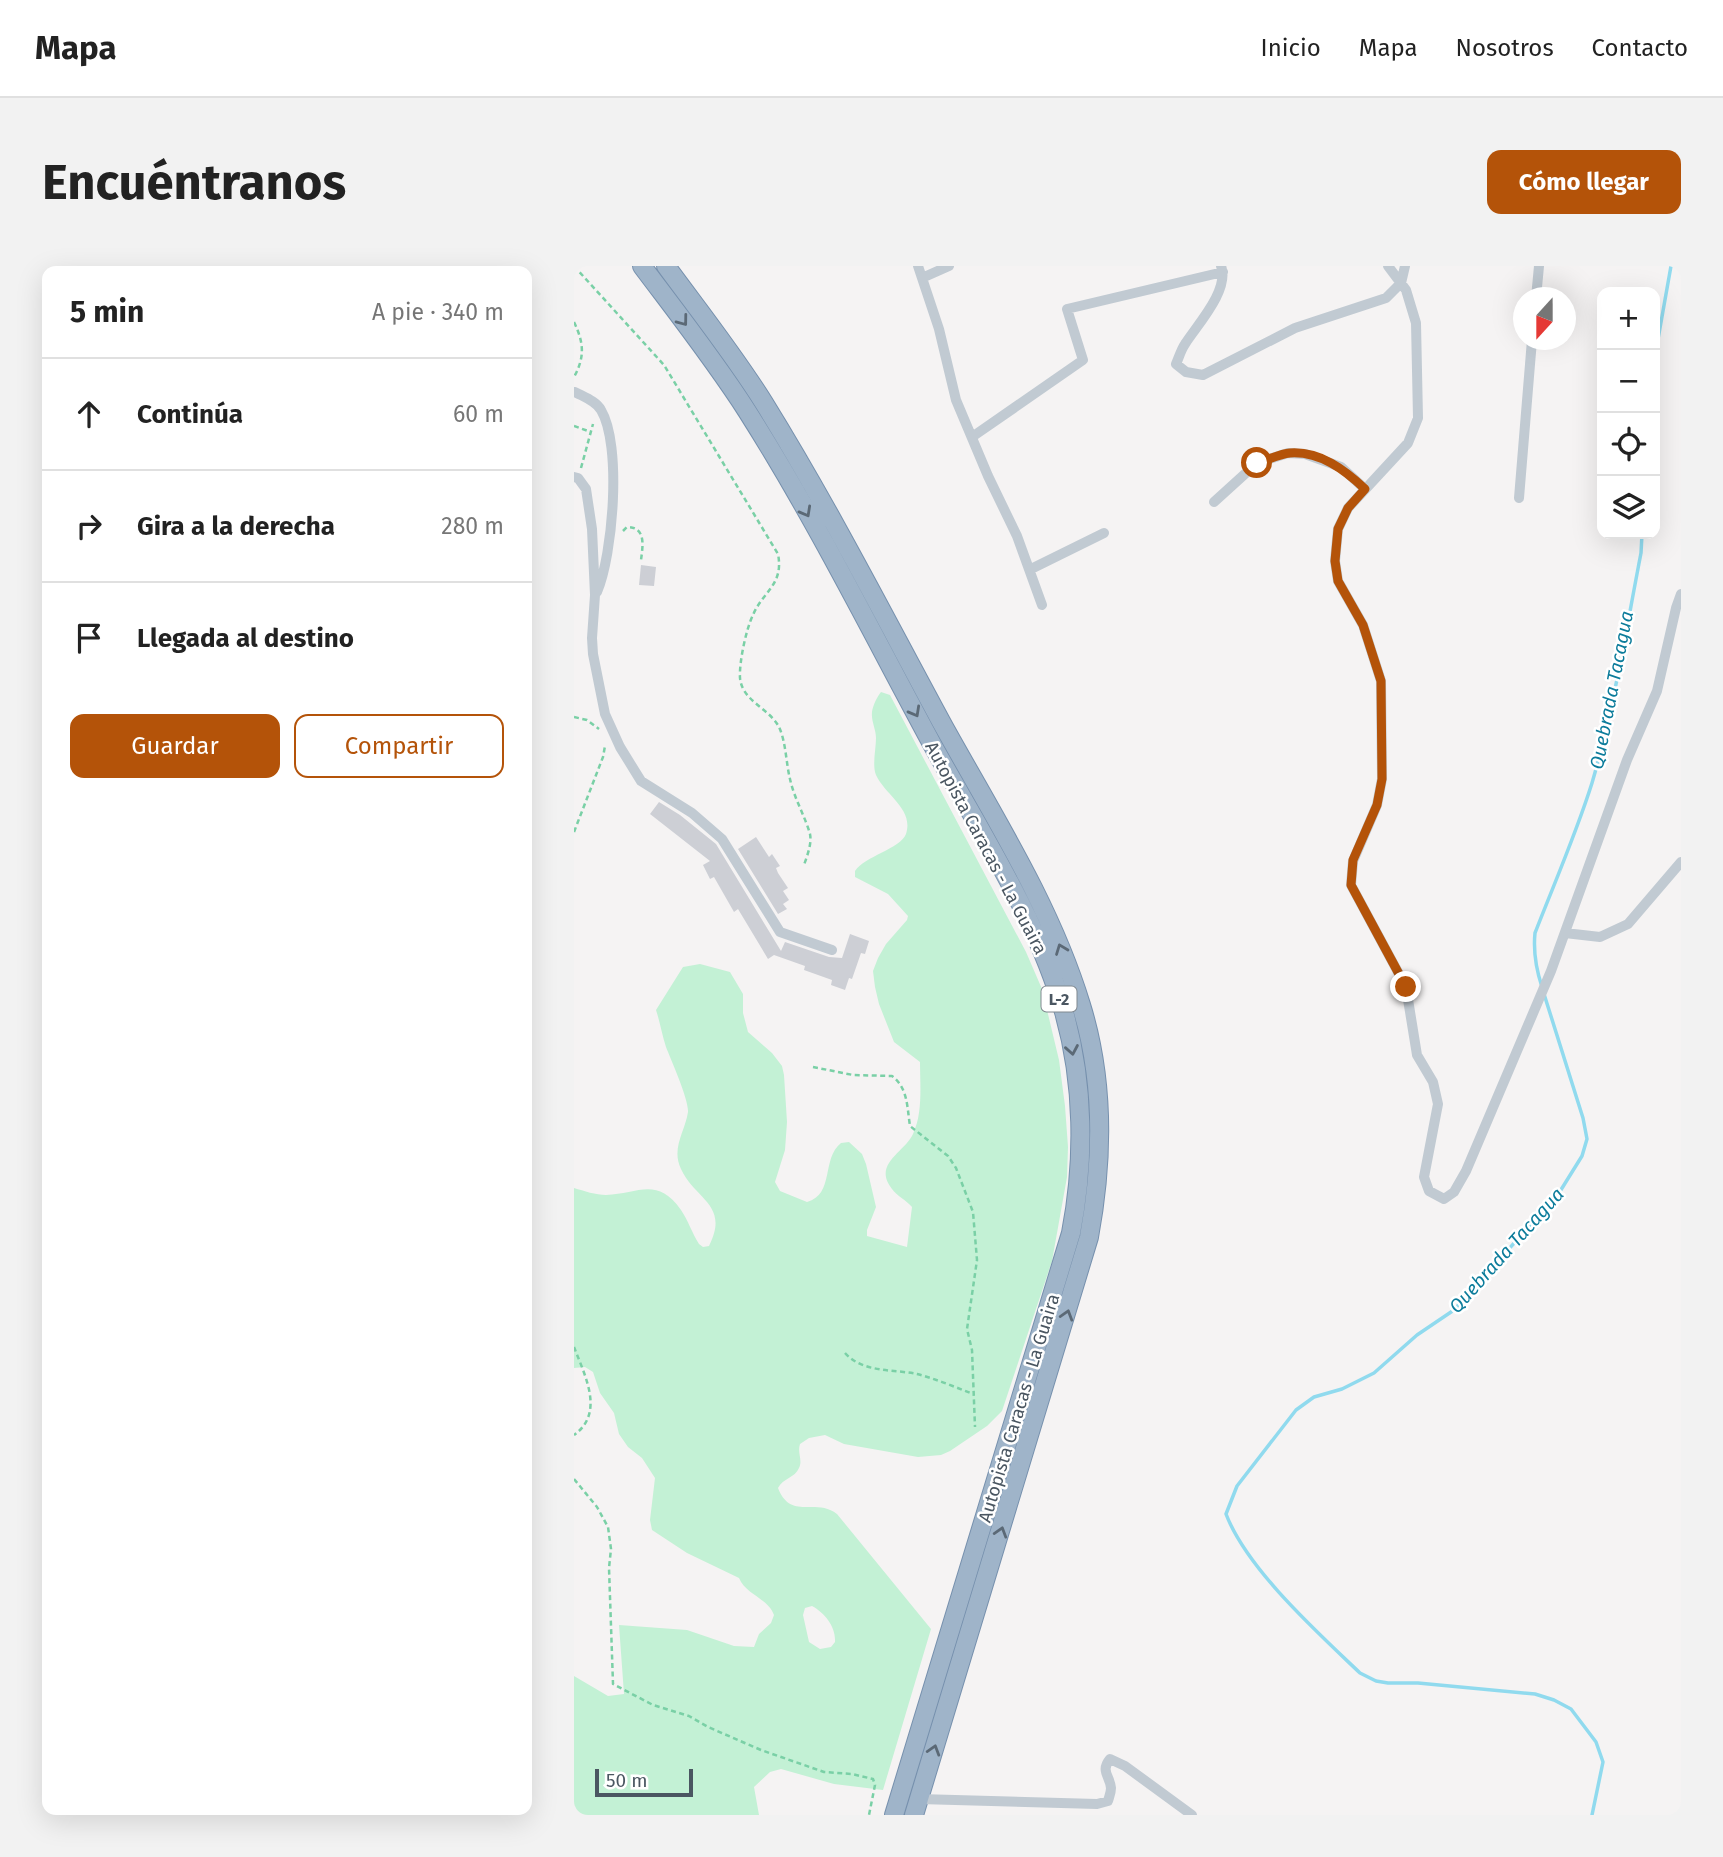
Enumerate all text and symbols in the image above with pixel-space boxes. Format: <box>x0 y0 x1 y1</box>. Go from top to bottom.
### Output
text: Mapa <box>35 28 116 68</box>
text: Inicio <box>1261 34 1321 62</box>
text: Mapa <box>1359 34 1418 62</box>
text: Nosotros <box>1456 34 1554 62</box>
text: Contacto <box>1592 34 1688 62</box>
button: Cómo llegar <box>1487 150 1681 214</box>
text: Encuéntranos <box>42 153 346 212</box>
north arrow <box>1513 287 1576 350</box>
map controls <box>1597 287 1660 539</box>
button: + <box>1597 287 1660 350</box>
text: 5 min <box>70 294 144 330</box>
text: A pie · 340 m <box>372 298 504 326</box>
one-way arrow <box>675 313 688 325</box>
button: − <box>1597 350 1660 413</box>
icon: ahead <box>70 395 108 433</box>
text: Continúa <box>137 399 243 430</box>
text: 60 m <box>453 400 504 428</box>
button: locate <box>1597 413 1660 476</box>
route start <box>1241 447 1272 478</box>
button: layers <box>1597 476 1660 539</box>
one-way arrow <box>798 505 811 517</box>
icon: right <box>70 507 108 545</box>
text: Gira a la derecha <box>137 511 335 542</box>
text: 280 m <box>441 512 504 540</box>
water label: Quebrada Tacagua <box>1585 609 1638 771</box>
icon: arrive <box>70 619 108 657</box>
text: Llegada al destino <box>137 623 354 654</box>
one-way arrow <box>907 704 920 717</box>
button: Guardar <box>70 714 280 778</box>
button: Compartir <box>294 714 504 778</box>
street label: Autopista Caracas - La Guaira <box>920 738 1052 958</box>
one-way arrow <box>1055 944 1069 956</box>
route end <box>1390 971 1421 1002</box>
road number: L-2 <box>1042 986 1077 1012</box>
one-way arrow <box>1064 1044 1079 1056</box>
water label: Quebrada Tacagua <box>1444 1183 1569 1318</box>
street label: Autopista Caracas - La Guaira <box>974 1291 1064 1525</box>
one-way arrow <box>1059 1309 1074 1321</box>
one-way arrow <box>992 1527 1007 1539</box>
one-way arrow <box>925 1744 940 1756</box>
scale bar <box>595 1766 693 1798</box>
text: 50 m <box>606 1769 647 1792</box>

